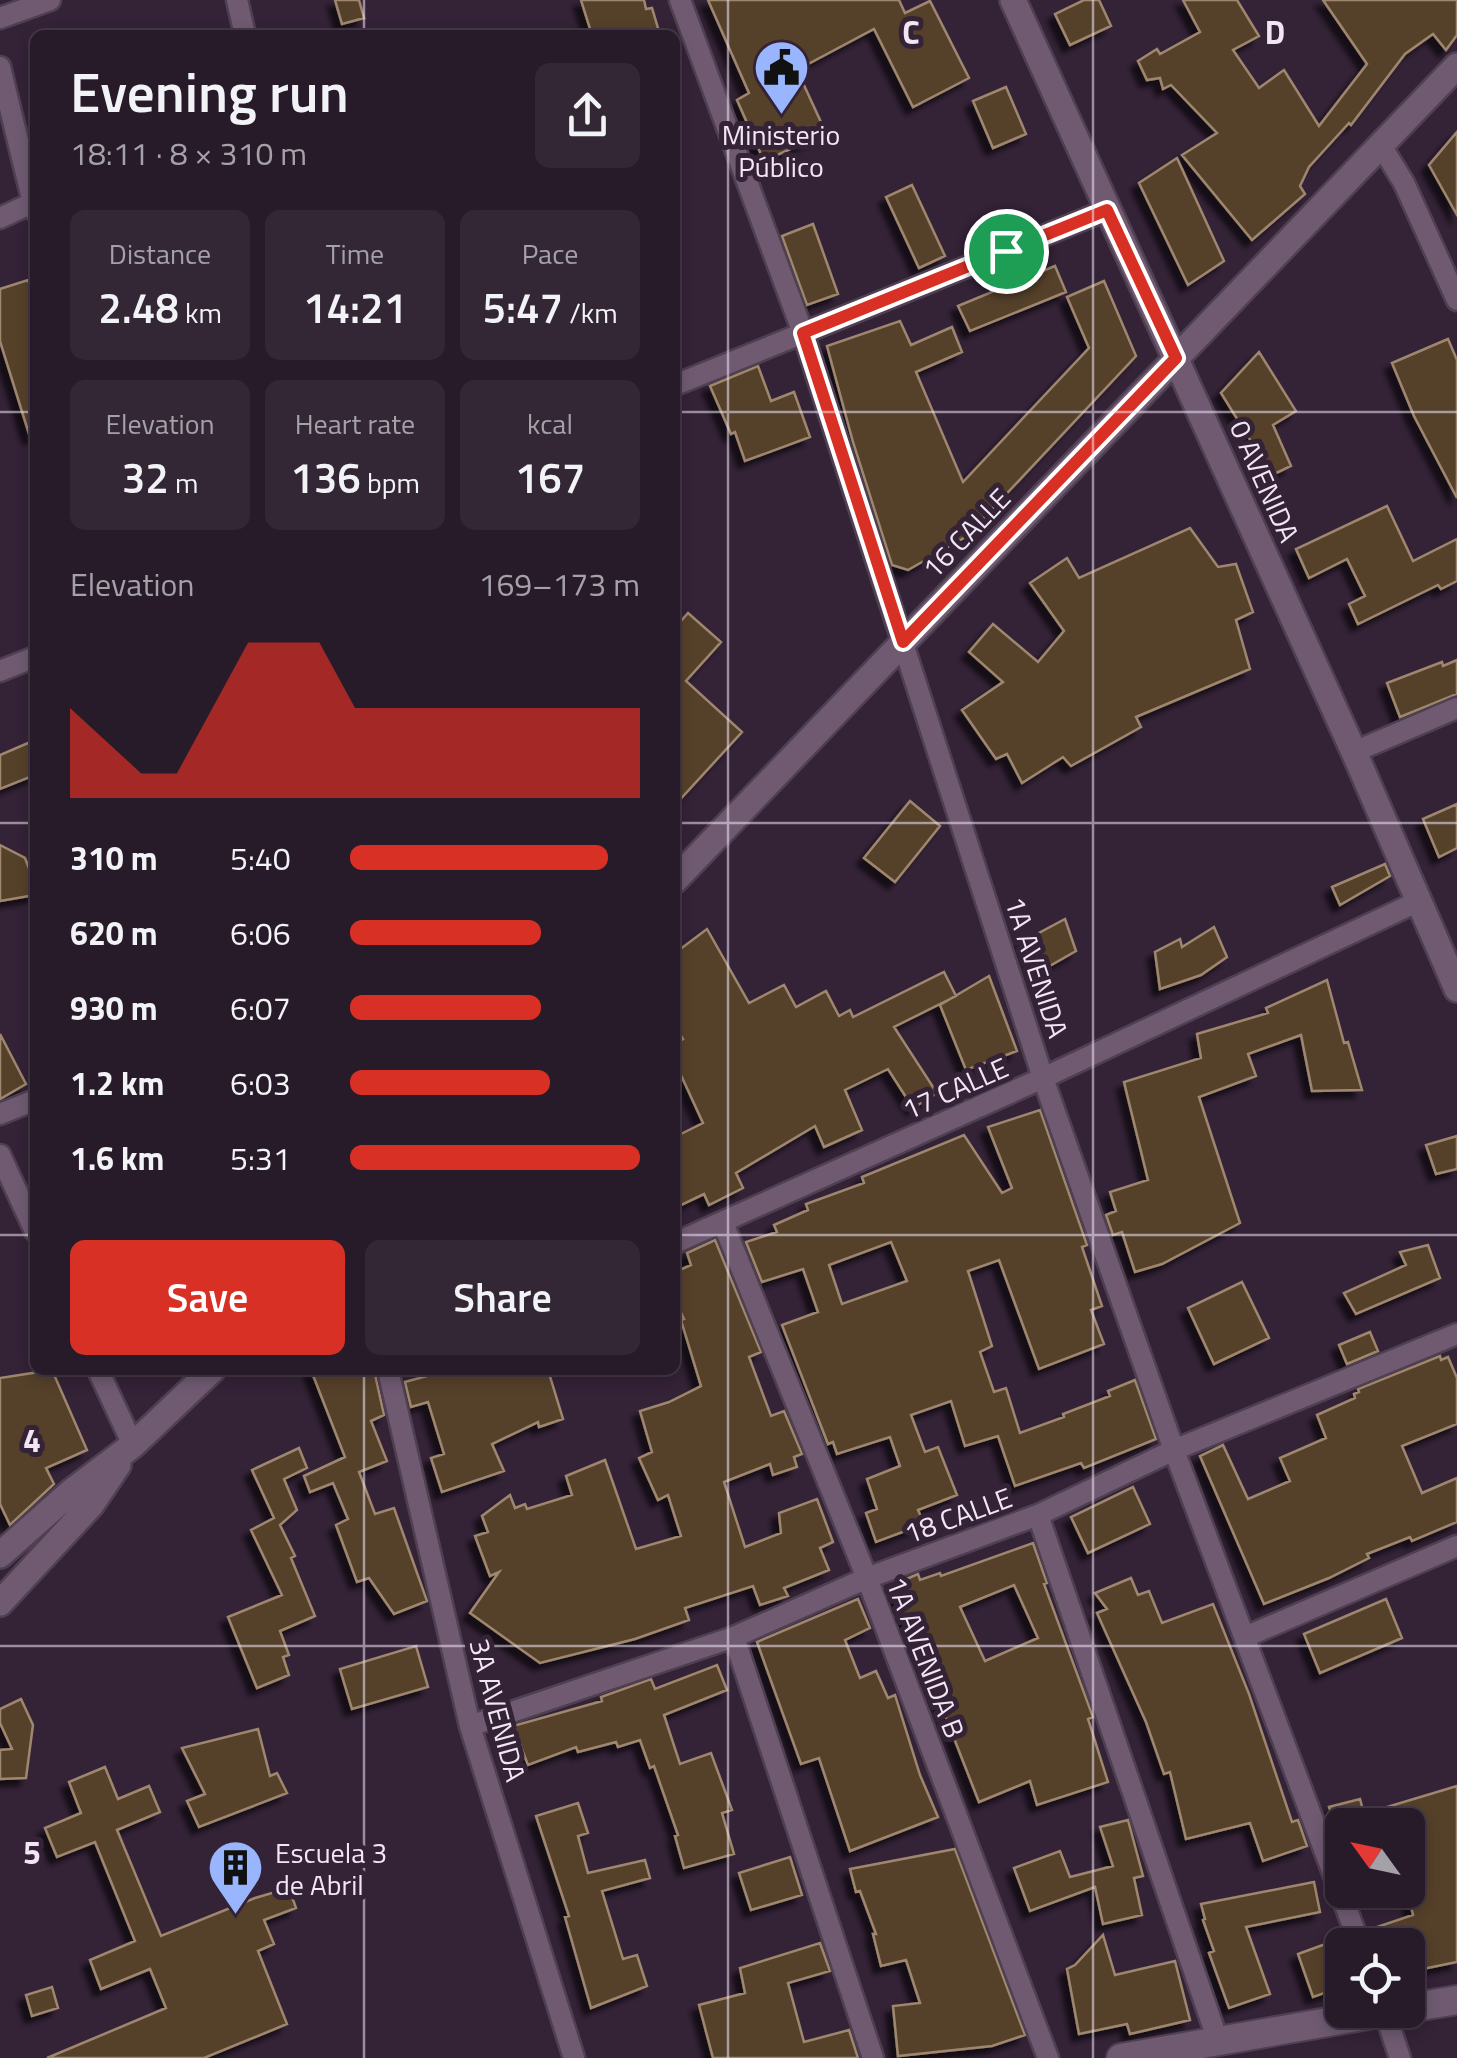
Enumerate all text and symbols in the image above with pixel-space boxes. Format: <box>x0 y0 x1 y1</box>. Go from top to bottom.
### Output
text: C <box>902 8 920 56</box>
text: D <box>1265 8 1285 56</box>
public building icon: Ministerio Público <box>751 38 811 117</box>
text: Evening run <box>70 50 349 133</box>
button: share <box>535 63 640 168</box>
place label: Ministerio Público <box>722 113 840 188</box>
text: 18:11 · 8 × 310 m <box>70 129 307 177</box>
pin <box>964 209 1049 294</box>
icon: arrive <box>979 224 1034 279</box>
text: Distance <box>109 232 211 275</box>
text: Time <box>326 232 384 275</box>
text: Pace <box>522 232 578 275</box>
text: 2.48 <box>98 275 179 339</box>
text: 14:21 <box>303 275 407 339</box>
text: 5:47 <box>482 275 563 339</box>
text: km <box>179 291 222 334</box>
text: /km <box>563 291 618 334</box>
text: Elevation <box>106 402 214 445</box>
text: Heart rate <box>295 402 415 445</box>
text: kcal <box>527 402 573 445</box>
street label: 0 AVENIDA <box>1219 413 1311 549</box>
text: 32 <box>122 445 169 509</box>
text: 136 <box>290 445 361 509</box>
text: 167 <box>515 445 585 509</box>
text: m <box>169 461 198 504</box>
text: bpm <box>361 461 420 504</box>
street label: 16 CALLE <box>912 478 1020 588</box>
text: Elevation <box>70 560 194 608</box>
text: 169–173 m <box>478 560 640 608</box>
text: 310 m <box>70 834 158 882</box>
text: 5:40 <box>230 834 291 882</box>
street label: 1A AVENIDA <box>994 891 1080 1044</box>
text: 620 m <box>70 909 158 957</box>
text: 6:06 <box>230 909 291 957</box>
text: 930 m <box>70 984 158 1032</box>
text: 6:07 <box>230 984 291 1032</box>
street label: 17 CALLE <box>895 1046 1015 1130</box>
text: 1.2 km <box>70 1059 164 1107</box>
text: 6:03 <box>230 1059 291 1107</box>
text: 1.6 km <box>70 1134 164 1182</box>
text: 5:31 <box>230 1134 291 1182</box>
button: Save <box>70 1240 345 1355</box>
button: Share <box>365 1240 640 1355</box>
text: 4 <box>23 1416 41 1464</box>
street label: 18 CALLE <box>898 1476 1018 1554</box>
street label: 1A AVENIDA B <box>876 1570 976 1744</box>
street label: 3A AVENIDA <box>458 1634 538 1787</box>
north arrow <box>1325 1808 1425 1908</box>
map controls <box>1325 1808 1425 2028</box>
text: 5 <box>23 1828 41 1876</box>
place label: Escuela 3 de Abril <box>275 1831 387 1906</box>
building icon: Escuela 3 de Abril <box>206 1838 266 1917</box>
button: locate <box>1325 1928 1425 2028</box>

